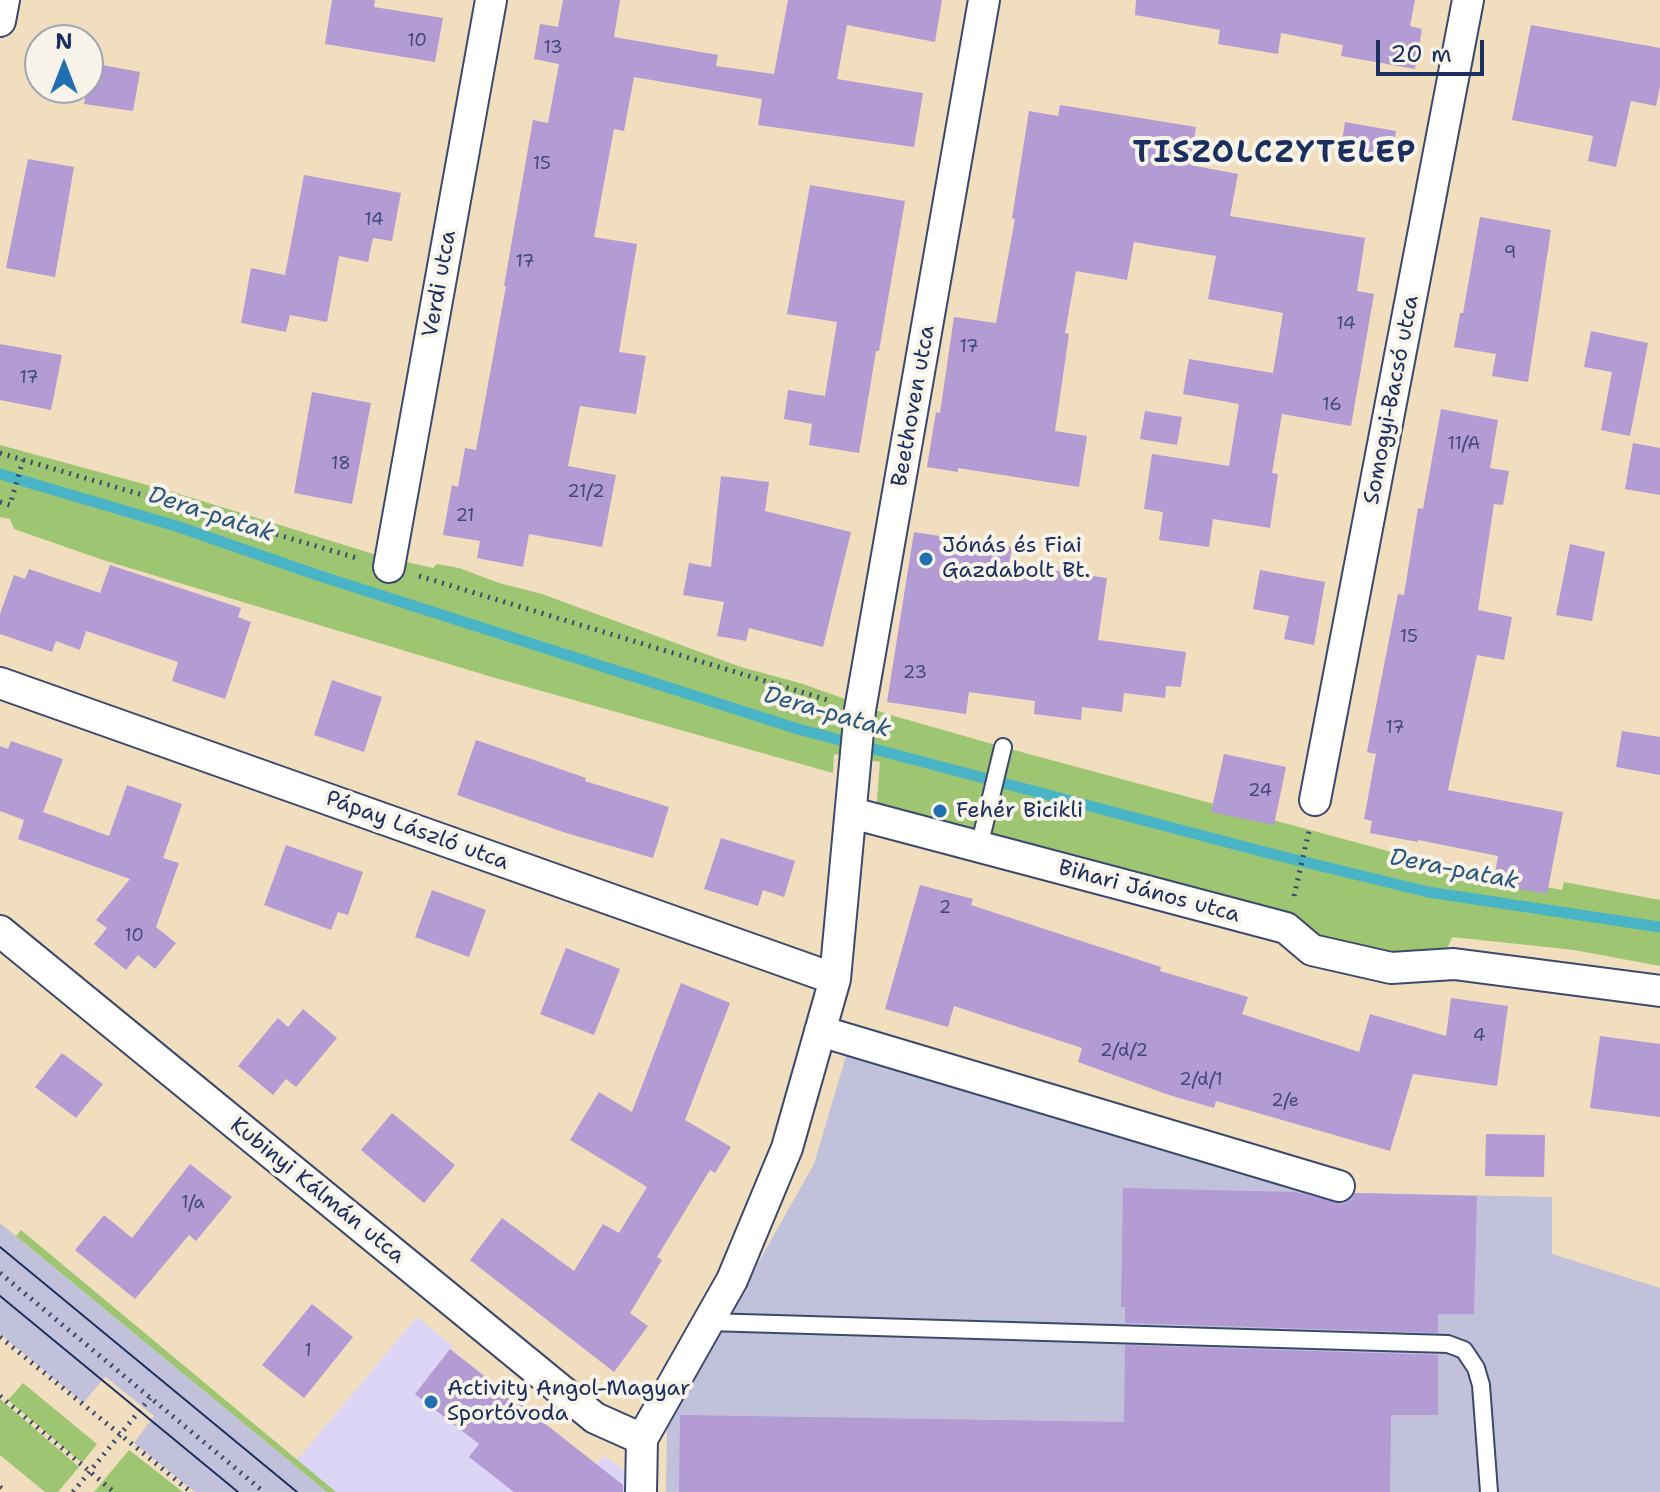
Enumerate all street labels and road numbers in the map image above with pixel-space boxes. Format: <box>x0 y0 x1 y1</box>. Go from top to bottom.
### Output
street label: Verdi utca <box>418 228 462 340</box>
street label: Somogyi-Bacsó utca <box>1359 293 1425 507</box>
street label: Beethoven utca <box>887 323 941 489</box>
street label: Pápay László utca <box>322 786 512 876</box>
street label: Bihari János utca <box>1055 855 1243 929</box>
street label: Kubinyi Kálmán utca <box>224 1112 410 1270</box>

